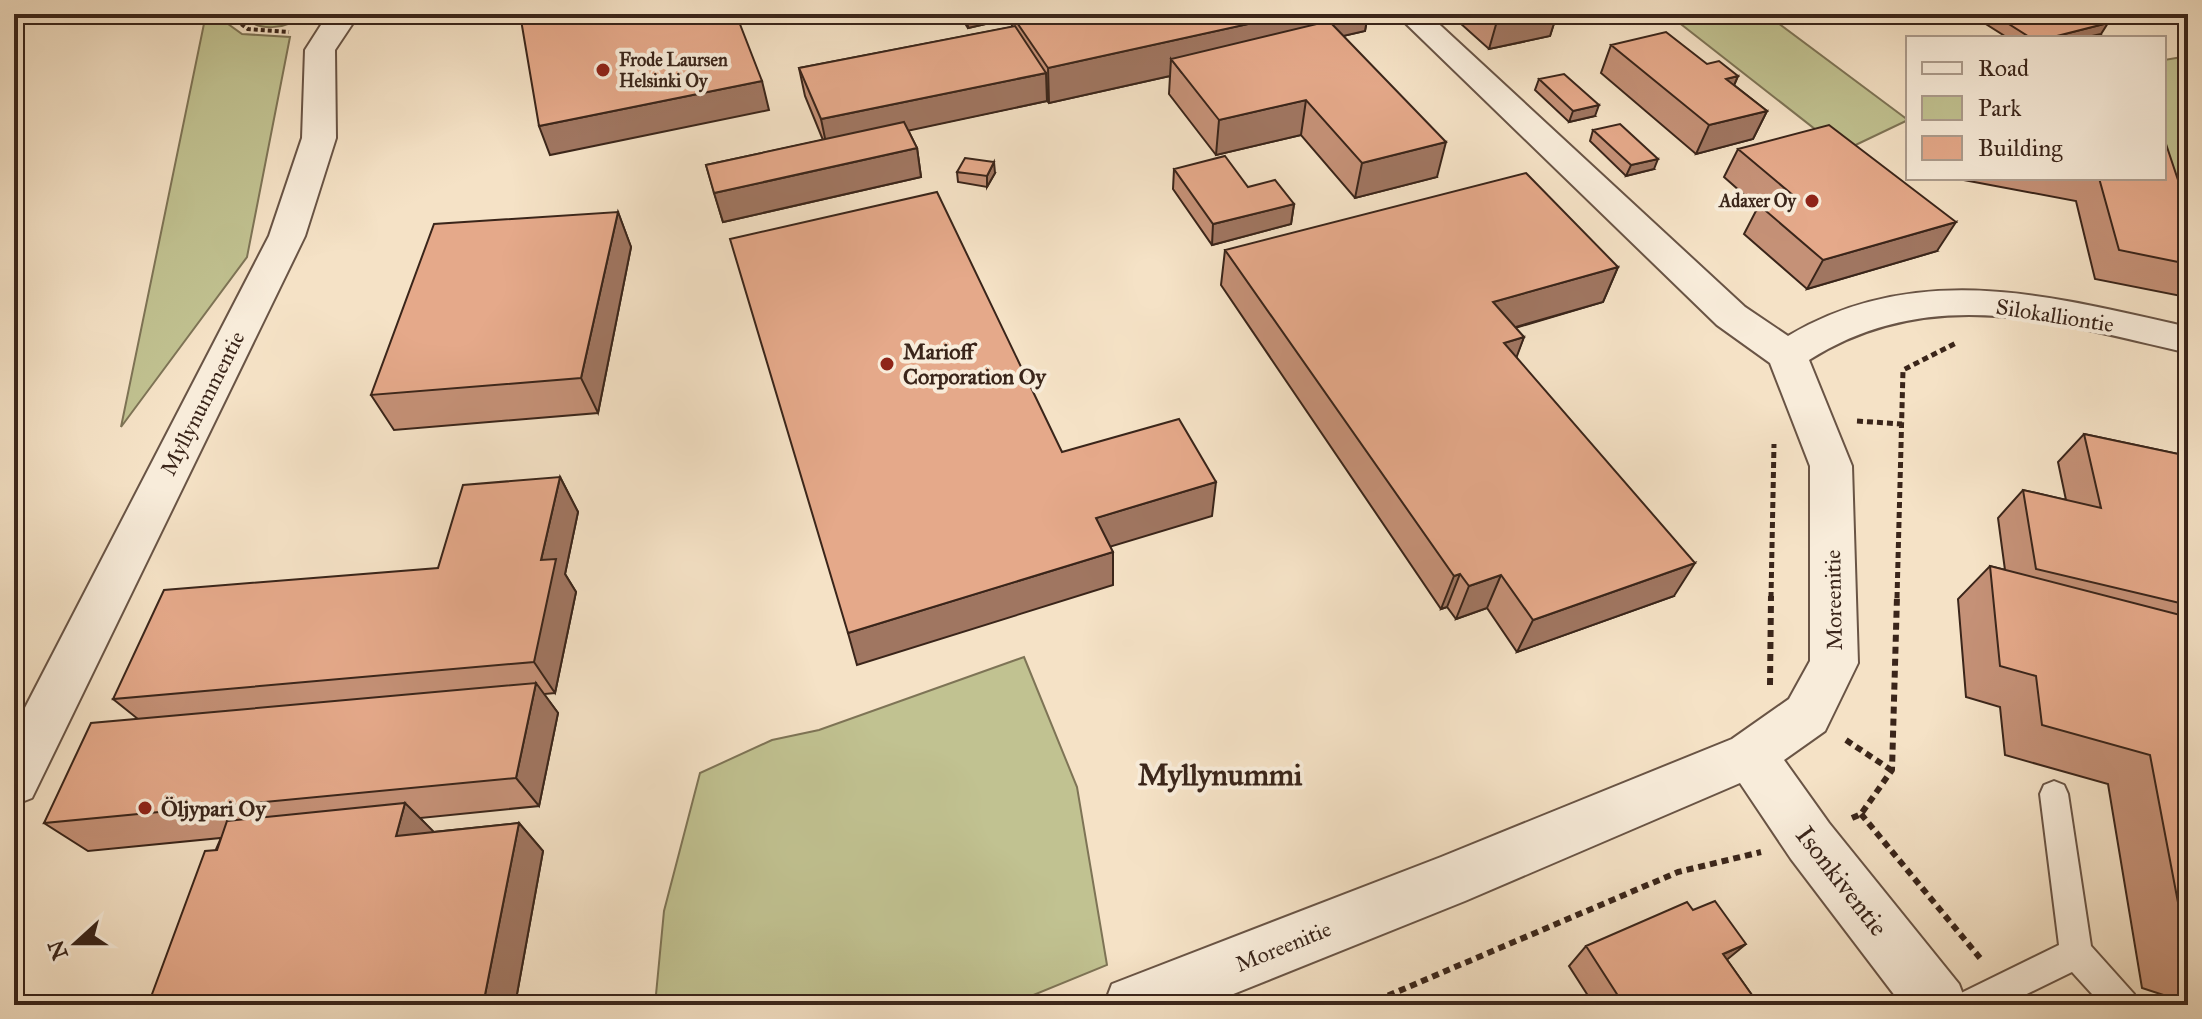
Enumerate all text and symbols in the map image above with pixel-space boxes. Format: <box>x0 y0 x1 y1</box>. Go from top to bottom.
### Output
legend <box>1906 36 2166 180</box>
place label: Frode Laursen Helsinki Oy <box>619 49 728 93</box>
text: Road <box>1978 53 2029 83</box>
marker: Frode Laursen Helsinki Oy <box>594 61 612 79</box>
text: Park <box>1978 93 2022 123</box>
text: Building <box>1978 133 2063 163</box>
place label: Adaxer Oy <box>1718 190 1798 213</box>
marker: Adaxer Oy <box>1803 192 1821 210</box>
street label: Silokalliontie <box>1994 293 2116 338</box>
street label: Myllynummentie <box>154 326 250 480</box>
place label: Marioff Corporation Oy <box>903 338 1048 390</box>
marker: Marioff Corporation Oy <box>878 355 896 373</box>
street label: Moreenitie <box>1819 549 1848 651</box>
district label: Myllynummi <box>1138 757 1303 793</box>
place label: Öljypari Oy <box>161 795 267 822</box>
marker: Öljypari Oy <box>136 799 154 817</box>
street label: Isonkiventie <box>1789 820 1895 942</box>
north arrow <box>36 903 116 983</box>
street label: Moreenitie <box>1231 915 1335 978</box>
text: N <box>42 936 74 964</box>

